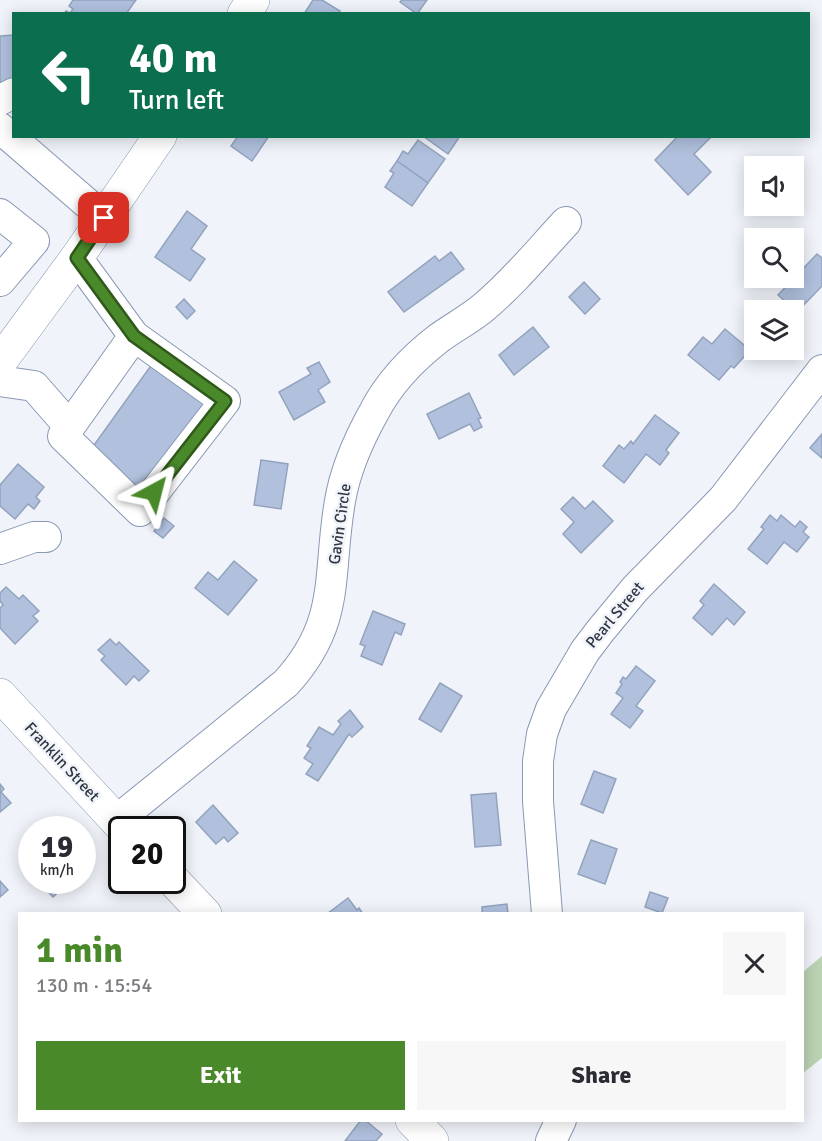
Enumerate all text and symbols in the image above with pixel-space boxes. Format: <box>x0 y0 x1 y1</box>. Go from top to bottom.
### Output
text: 40 m <box>129 33 218 84</box>
icon: left <box>30 36 108 114</box>
text: Turn left <box>129 84 224 117</box>
map controls <box>744 156 804 360</box>
button: sound <box>744 156 804 216</box>
pin <box>78 192 129 243</box>
icon: arrive <box>87 201 120 234</box>
button: search <box>744 228 804 288</box>
button: layers <box>744 300 804 360</box>
position arrow <box>122 460 186 524</box>
street label: Gavin Circle <box>324 482 356 566</box>
street label: Pearl Street <box>581 577 649 652</box>
street label: Franklin Street <box>20 718 104 806</box>
speed limit sign: 20 <box>108 816 186 894</box>
text: 19 <box>41 829 73 866</box>
text: km/h <box>40 861 74 879</box>
text: 1 min <box>36 928 123 973</box>
button: close <box>723 932 786 995</box>
text: 130 m · 15:54 <box>36 973 152 998</box>
button: Exit <box>36 1041 405 1110</box>
button: Share <box>417 1041 786 1110</box>

